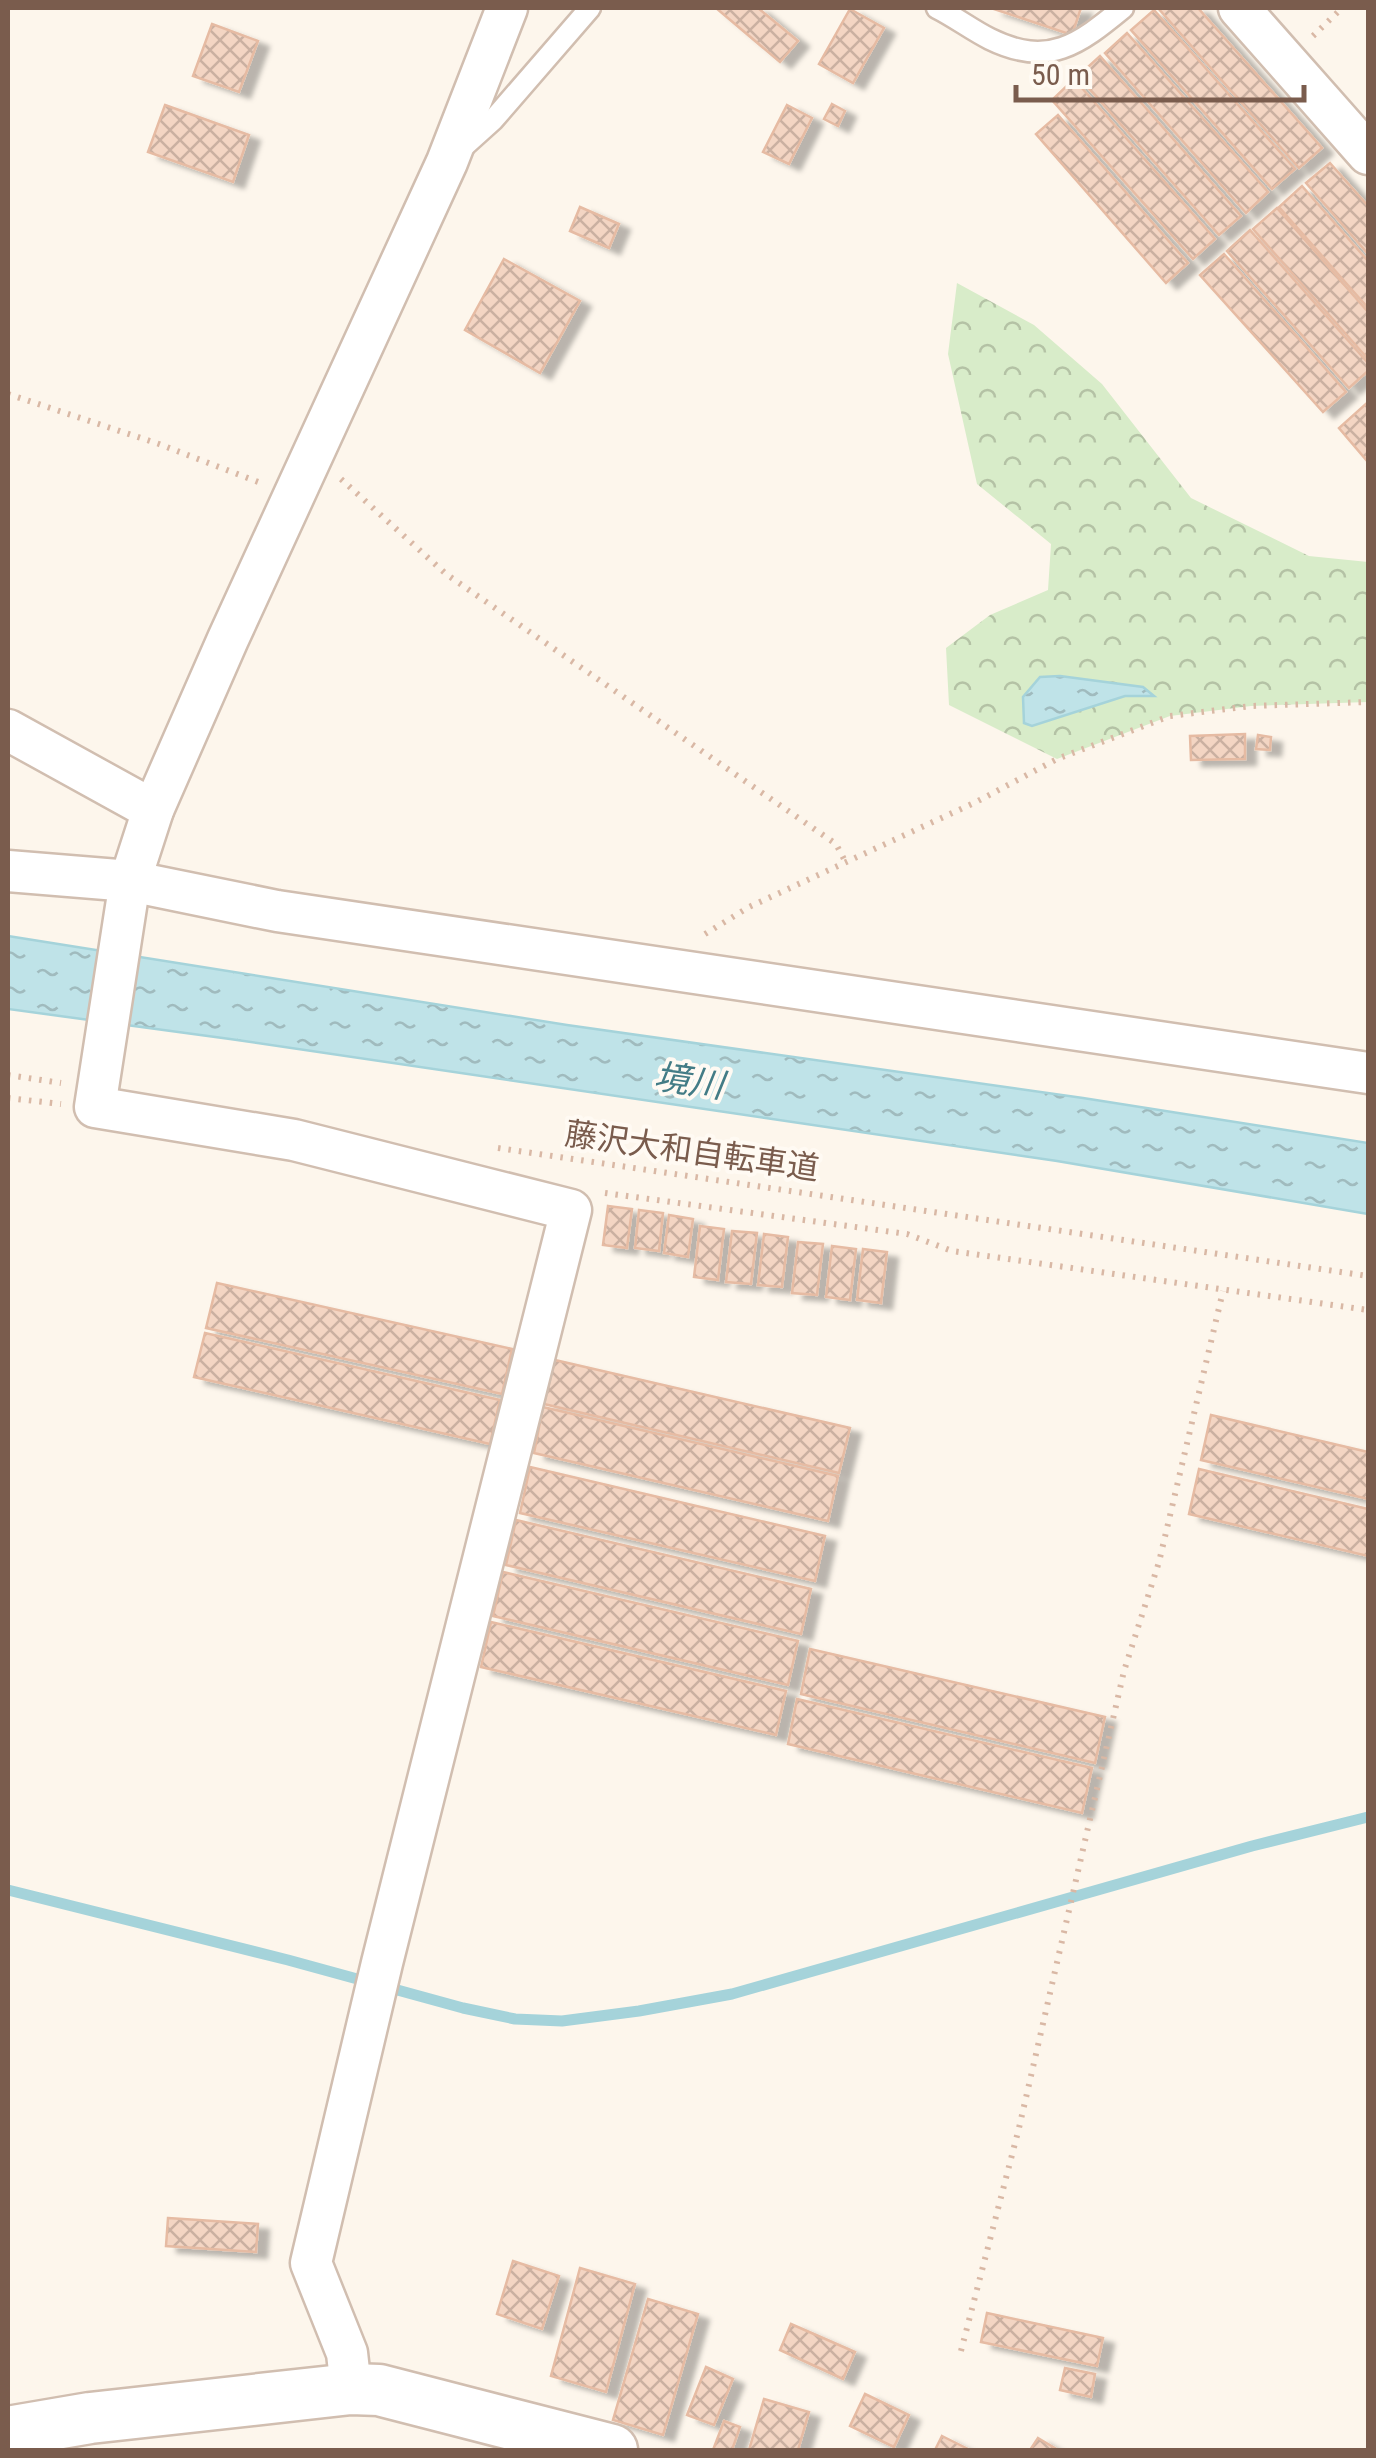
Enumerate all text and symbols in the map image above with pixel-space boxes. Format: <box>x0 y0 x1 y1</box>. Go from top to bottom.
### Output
scale bar <box>1016 40 1304 102</box>
text: 50 m <box>1031 57 1090 92</box>
water label: 境川 <box>651 1056 730 1107</box>
street label: 藤沢大和自転車道 <box>563 1114 821 1188</box>

